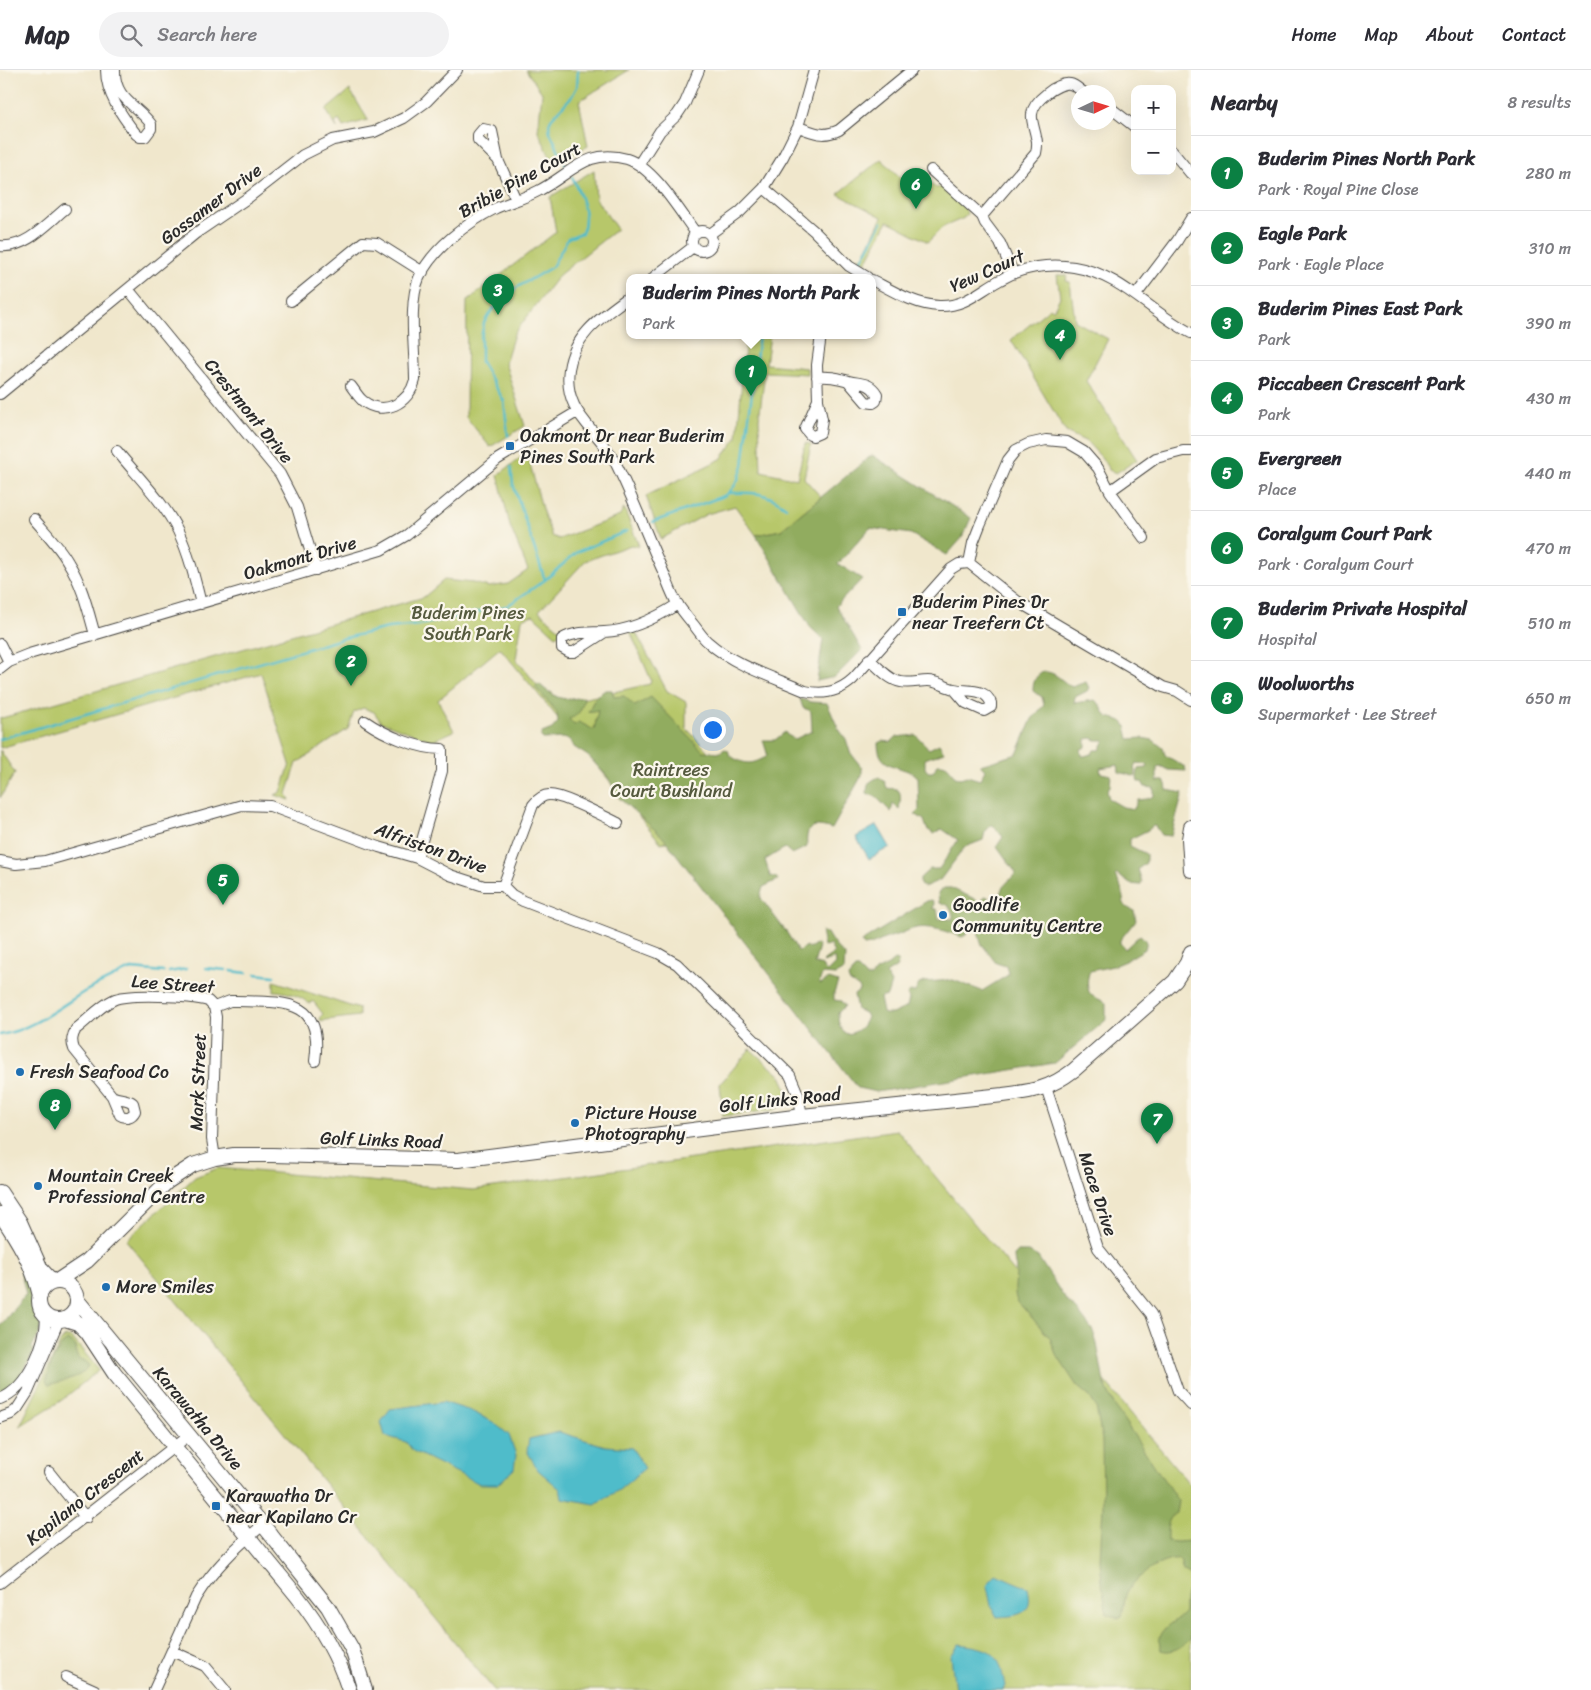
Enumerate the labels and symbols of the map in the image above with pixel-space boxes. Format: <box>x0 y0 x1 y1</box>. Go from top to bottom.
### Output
north arrow <box>1071 85 1116 130</box>
street label: Bribie Pine Court <box>453 133 587 227</box>
street label: Gossamer Drive <box>153 155 269 253</box>
pin: 6 <box>900 168 932 209</box>
street label: Yew Court <box>944 240 1030 302</box>
pin: 3 <box>482 274 514 315</box>
pin: 4 <box>1044 319 1076 360</box>
street label: Crestmont Drive <box>196 351 302 471</box>
pin: 1 <box>735 355 767 396</box>
place label: Oakmont Dr near Buderim Pines South Park <box>520 420 725 473</box>
marker: Oakmont Dr near Buderim Pines South Park <box>504 440 516 452</box>
street label: Oakmont Drive <box>240 527 360 589</box>
place label: Buderim Pines Dr near Treefern Ct <box>912 586 1050 639</box>
park label: Buderim Pines South Park <box>411 597 526 650</box>
marker: Buderim Pines Dr near Treefern Ct <box>896 606 908 618</box>
pin: 2 <box>335 645 367 686</box>
your location <box>700 717 726 743</box>
park label: Raintrees Court Bushland <box>610 754 733 807</box>
street label: Alfriston Drive <box>369 813 492 883</box>
pin: 5 <box>207 864 239 905</box>
place label: Goodlife Community Centre <box>953 889 1102 942</box>
marker: Goodlife Community Centre <box>937 909 949 921</box>
street label: Lee Street <box>130 965 216 1003</box>
street label: Mark Street <box>180 1033 216 1131</box>
place label: Fresh Seafood Co <box>30 1056 169 1088</box>
marker: Fresh Seafood Co <box>14 1066 26 1078</box>
street label: Golf Links Road <box>718 1078 844 1122</box>
pin: 8 <box>39 1089 71 1130</box>
place label: Picture House Photography <box>585 1097 697 1150</box>
pin: 7 <box>1141 1103 1173 1144</box>
marker: Picture House Photography <box>569 1117 581 1129</box>
street label: Golf Links Road <box>320 1122 444 1158</box>
street label: Mace Drive <box>1069 1148 1127 1240</box>
place label: Mountain Creek Professional Centre <box>48 1160 205 1213</box>
marker: Mountain Creek Professional Centre <box>32 1180 44 1192</box>
place label: More Smiles <box>116 1271 215 1303</box>
marker: More Smiles <box>100 1281 112 1293</box>
street label: Karawatha Drive <box>144 1359 252 1478</box>
street label: Kapilano Crescent <box>19 1440 152 1554</box>
place label: Karawatha Dr near Kapilano Cr <box>226 1480 358 1533</box>
marker: Karawatha Dr near Kapilano Cr <box>210 1500 222 1512</box>

